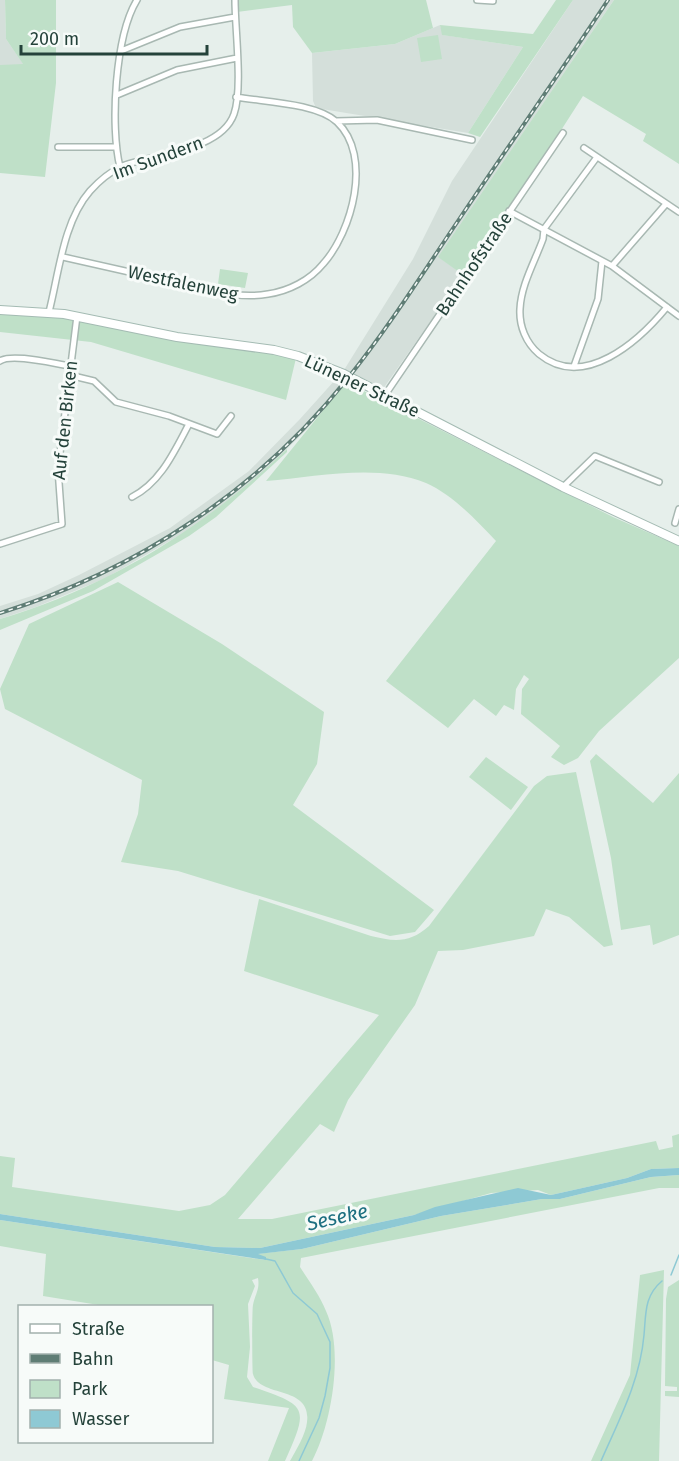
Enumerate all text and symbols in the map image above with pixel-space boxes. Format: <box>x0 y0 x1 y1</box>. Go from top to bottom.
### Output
scale bar <box>21 18 207 56</box>
text: 200 m <box>30 28 79 50</box>
street label: Im Sundern <box>110 132 206 184</box>
street label: Bahnhofstraße <box>431 208 517 320</box>
street label: Westfalenweg <box>126 261 241 306</box>
street label: Lünener Straße <box>301 350 423 422</box>
street label: Auf den Birken <box>48 359 82 481</box>
water label: Seseke <box>303 1198 370 1236</box>
legend <box>18 1305 213 1443</box>
text: Straße <box>72 1318 125 1340</box>
text: Bahn <box>72 1348 114 1370</box>
text: Park <box>72 1378 108 1400</box>
text: Wasser <box>72 1408 129 1430</box>

